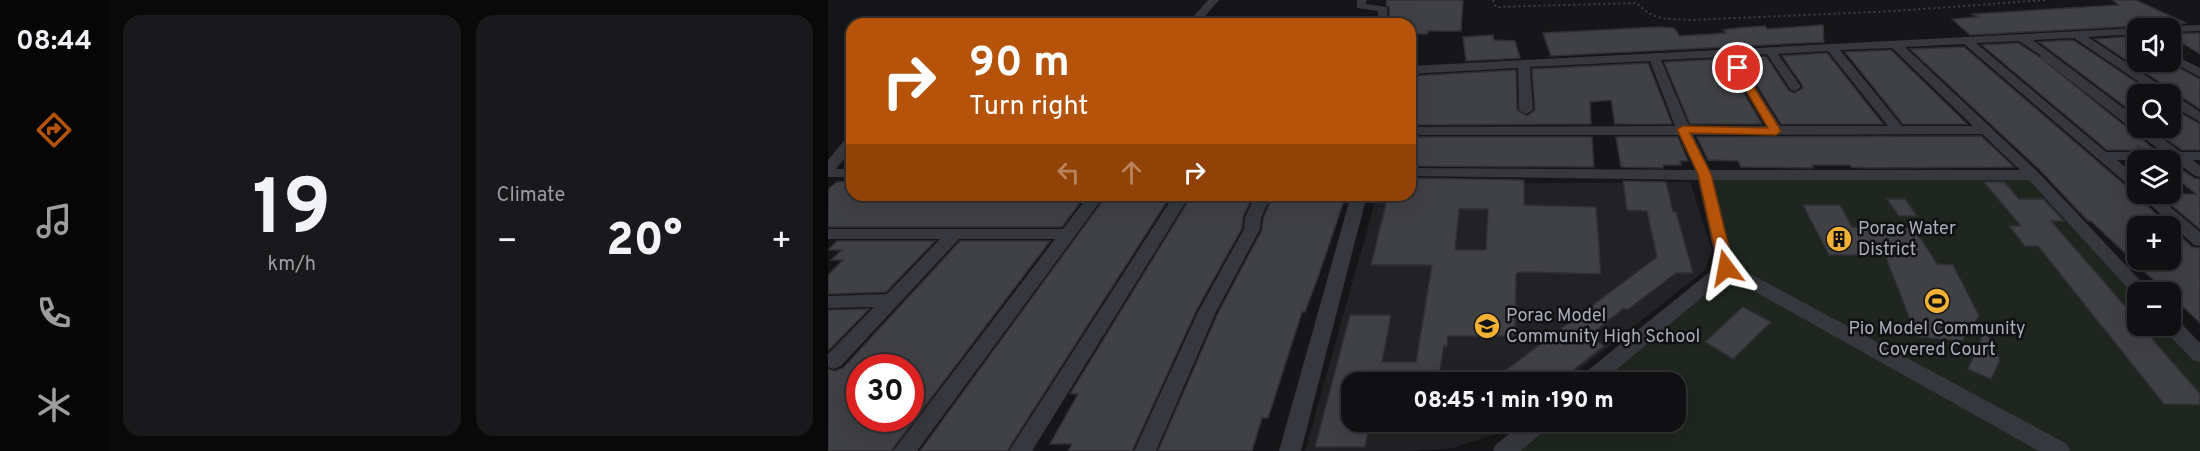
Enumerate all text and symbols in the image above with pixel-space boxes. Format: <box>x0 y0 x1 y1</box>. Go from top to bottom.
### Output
map controls <box>2127 18 2181 336</box>
button: sound <box>2127 18 2181 72</box>
text: 08:44 <box>16 25 92 59</box>
text: 90 m <box>969 38 1070 91</box>
icon: right <box>870 42 948 120</box>
pin <box>1712 42 1763 93</box>
icon: arrive <box>1721 51 1754 84</box>
button: search <box>2127 84 2181 138</box>
text: Turn right <box>969 90 1088 124</box>
icon: directions <box>33 109 75 151</box>
button: layers <box>2127 150 2181 204</box>
icon: left <box>1052 156 1085 189</box>
icon: ahead <box>1115 156 1148 189</box>
icon: right <box>1178 156 1211 189</box>
text: 19 <box>252 163 331 262</box>
text: Climate <box>497 183 565 209</box>
icon: music <box>33 200 75 242</box>
text: 20° <box>606 214 682 271</box>
button: + <box>2127 216 2181 270</box>
place label: Porac Water District <box>1858 218 1956 262</box>
text: − <box>497 222 518 264</box>
text: + <box>771 222 792 264</box>
building icon: Porac Water District <box>1824 224 1854 254</box>
position arrow <box>1694 236 1758 300</box>
text: km/h <box>267 252 316 278</box>
button: − <box>2127 282 2181 336</box>
sports icon: Pio Model Community Covered Court <box>1922 286 1952 316</box>
icon: phone <box>33 292 75 334</box>
place label: Porac Model Community High School <box>1506 305 1700 349</box>
school or university icon: Porac Model Community High School <box>1472 311 1502 341</box>
place label: Pio Model Community Covered Court <box>1848 318 2026 362</box>
speed limit sign: 30 <box>846 354 924 432</box>
icon: climate <box>33 384 75 426</box>
text: 08:45 · 1 min · 190 m <box>1413 388 1614 415</box>

